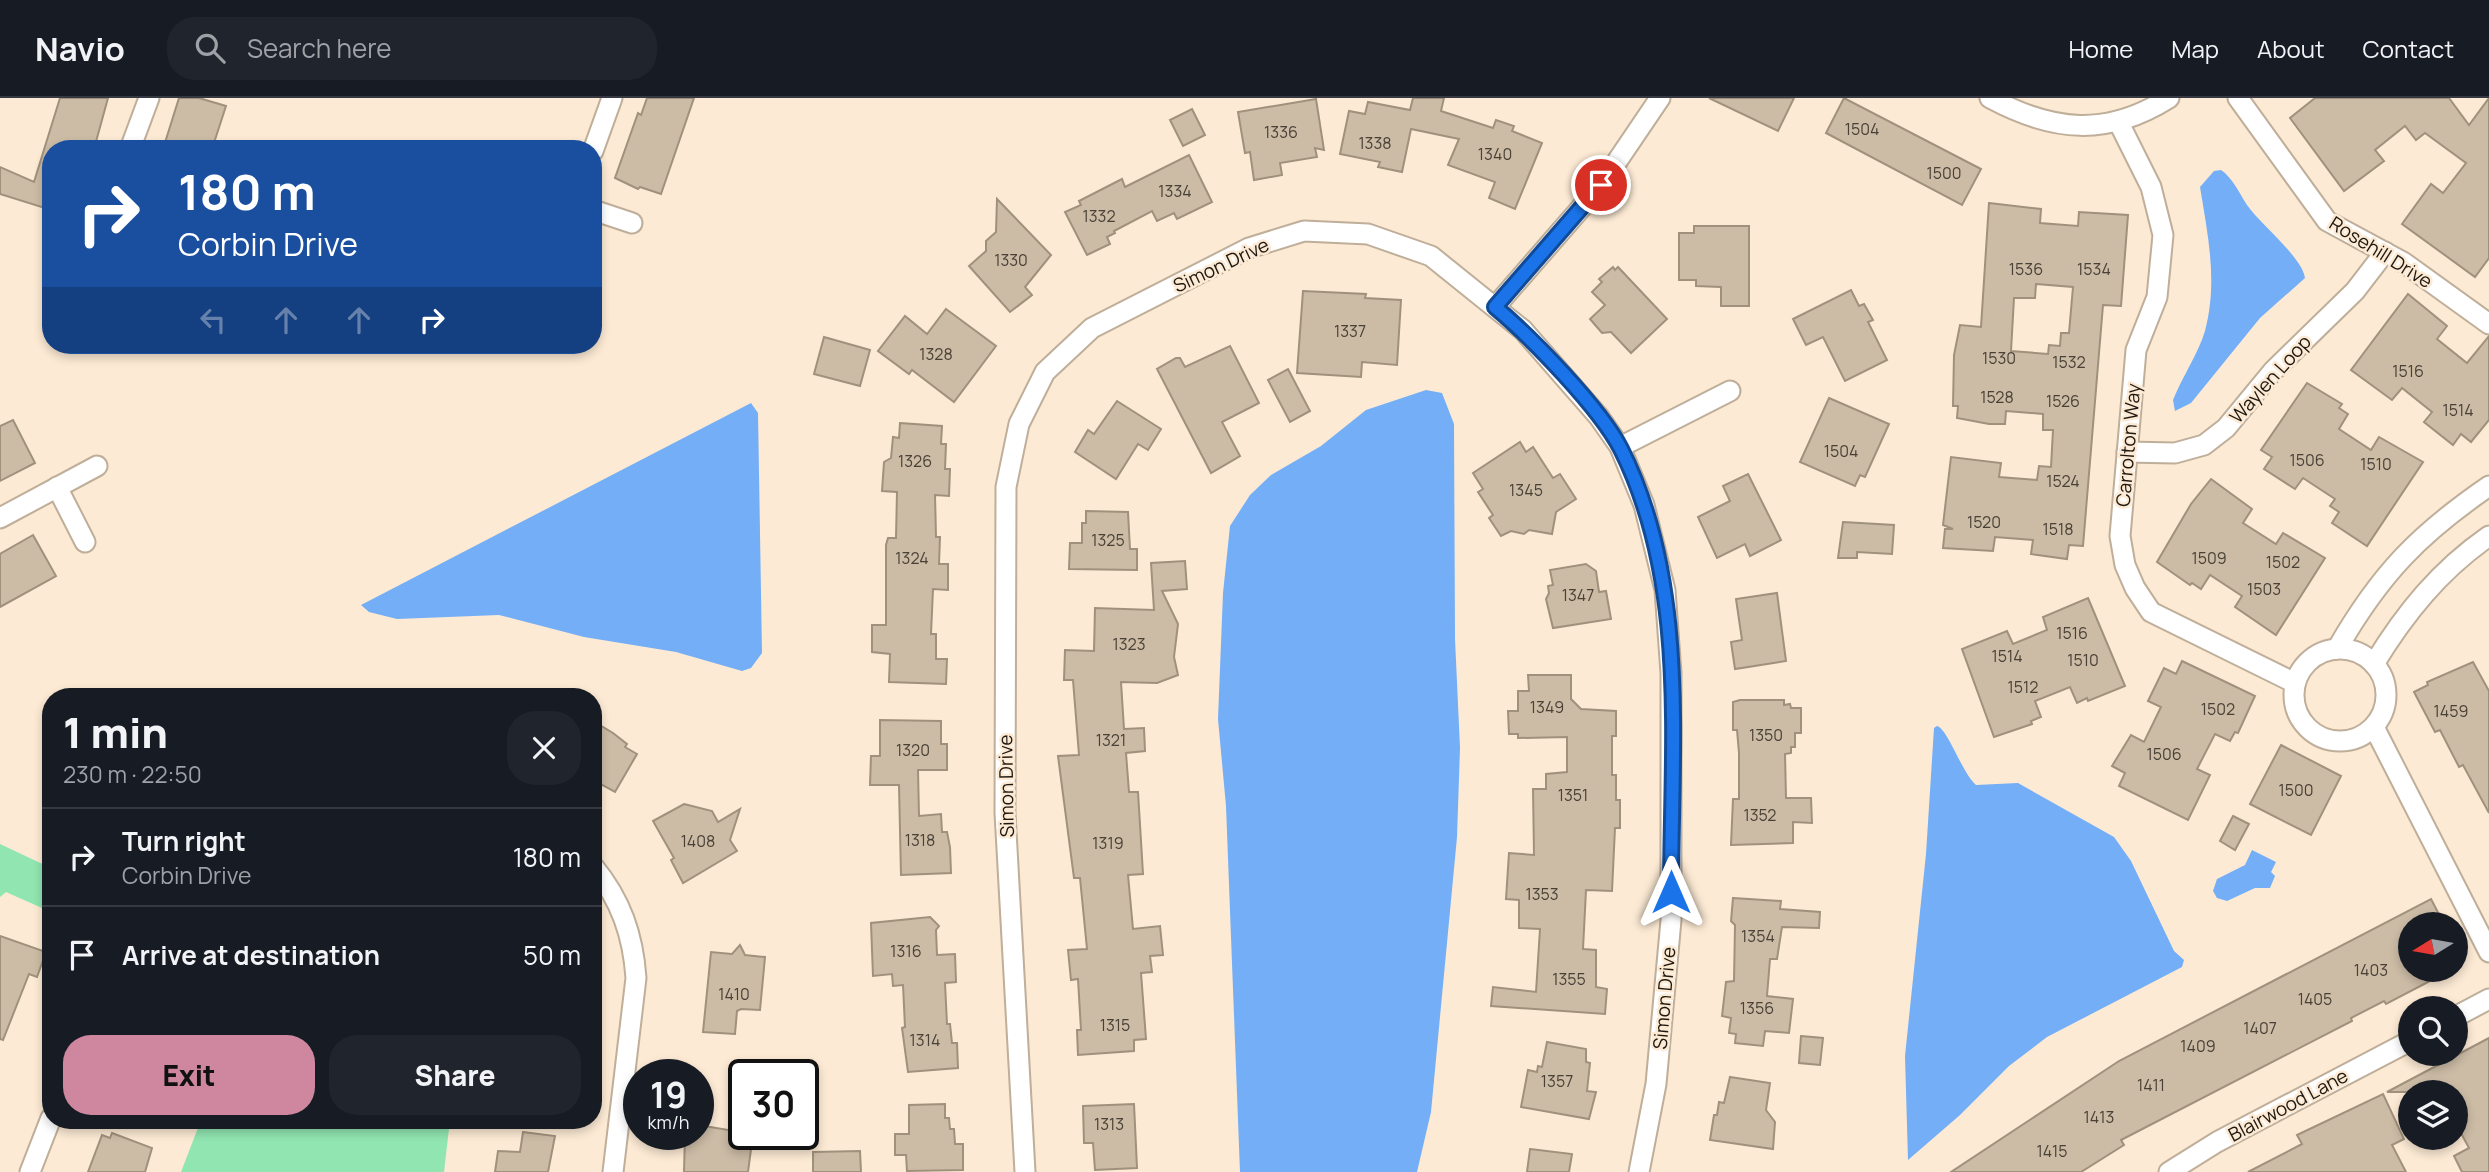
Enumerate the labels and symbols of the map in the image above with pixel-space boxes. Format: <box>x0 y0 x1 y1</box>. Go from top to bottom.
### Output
house number: 1504 <box>1845 118 1879 140</box>
house number: 1336 <box>1264 121 1298 143</box>
house number: 1338 <box>1358 132 1392 154</box>
house number: 1340 <box>1478 143 1512 165</box>
pin <box>1571 155 1631 215</box>
house number: 1500 <box>1927 162 1962 184</box>
house number: 1334 <box>1158 180 1192 202</box>
house number: 1332 <box>1082 205 1116 227</box>
street label: Rosehill Drive <box>2324 210 2438 294</box>
street label: Simon Drive <box>1169 231 1273 299</box>
house number: 1330 <box>994 249 1028 271</box>
house number: 1536 <box>2009 258 2043 280</box>
house number: 1534 <box>2077 258 2111 280</box>
house number: 1337 <box>1334 320 1366 342</box>
street label: Waylen Loop <box>2223 329 2317 429</box>
house number: 1328 <box>919 343 953 365</box>
house number: 1530 <box>1982 347 2016 369</box>
house number: 1532 <box>2052 351 2086 373</box>
house number: 1516 <box>2392 360 2424 382</box>
street label: Carrolton Way <box>2110 382 2146 508</box>
house number: 1528 <box>1980 386 2014 408</box>
house number: 1526 <box>2046 390 2080 412</box>
house number: 1514 <box>2442 399 2474 421</box>
house number: 1504 <box>1824 440 1858 462</box>
house number: 1506 <box>2289 449 2325 471</box>
house number: 1326 <box>898 450 932 472</box>
house number: 1510 <box>2360 453 2392 475</box>
house number: 1524 <box>2046 470 2080 492</box>
house number: 1345 <box>1509 479 1543 501</box>
house number: 1520 <box>1967 511 2001 533</box>
house number: 1518 <box>2042 518 2074 540</box>
house number: 1325 <box>1091 529 1125 551</box>
house number: 1324 <box>895 547 929 569</box>
house number: 1509 <box>2191 547 2227 569</box>
house number: 1502 <box>2266 551 2300 573</box>
house number: 1503 <box>2247 578 2281 600</box>
house number: 1347 <box>1562 584 1594 606</box>
house number: 1516 <box>2056 622 2088 644</box>
house number: 1323 <box>1112 633 1146 655</box>
house number: 1514 <box>1991 645 2023 667</box>
house number: 1510 <box>2067 649 2099 671</box>
house number: 1512 <box>2008 676 2038 698</box>
house number: 1349 <box>1530 696 1564 718</box>
house number: 1502 <box>2201 698 2235 720</box>
house number: 1459 <box>2434 700 2468 722</box>
house number: 1350 <box>1749 724 1783 746</box>
house number: 1321 <box>1096 729 1126 751</box>
street label: Simon Drive <box>992 734 1020 838</box>
house number: 1320 <box>896 739 930 761</box>
house number: 1506 <box>2146 743 2182 765</box>
house number: 1500 <box>2279 779 2314 801</box>
house number: 1351 <box>1558 784 1588 806</box>
house number: 1352 <box>1744 804 1777 826</box>
house number: 1318 <box>905 829 935 851</box>
house number: 1408 <box>681 830 715 852</box>
house number: 1319 <box>1092 832 1124 854</box>
position arrow <box>1634 855 1708 929</box>
house number: 1353 <box>1525 883 1559 905</box>
north arrow <box>2398 912 2468 982</box>
house number: 1354 <box>1741 925 1775 947</box>
house number: 1316 <box>890 940 922 962</box>
street label: Simon Drive <box>1647 946 1681 1050</box>
house number: 1403 <box>2354 959 2388 981</box>
house number: 1355 <box>1552 968 1586 990</box>
house number: 1410 <box>718 983 750 1005</box>
house number: 1405 <box>2298 988 2332 1010</box>
house number: 1356 <box>1740 997 1774 1019</box>
house number: 1315 <box>1100 1014 1130 1036</box>
house number: 1407 <box>2243 1017 2277 1039</box>
house number: 1314 <box>910 1029 940 1051</box>
house number: 1409 <box>2180 1035 2216 1057</box>
speed limit sign: 30 <box>728 1059 819 1150</box>
street label: Blairwood Lane <box>2224 1062 2352 1148</box>
house number: 1357 <box>1541 1070 1573 1092</box>
house number: 1411 <box>2137 1074 2165 1096</box>
house number: 1413 <box>2084 1106 2114 1128</box>
house number: 1313 <box>1094 1113 1124 1135</box>
house number: 1415 <box>2036 1140 2068 1162</box>

